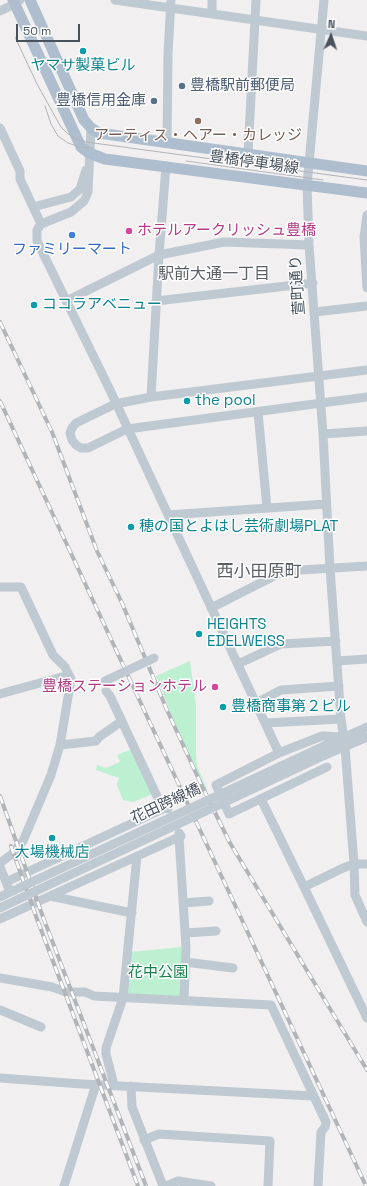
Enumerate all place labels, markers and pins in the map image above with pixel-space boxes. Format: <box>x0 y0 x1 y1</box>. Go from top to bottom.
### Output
marker: ヤマサ製菓ビル <box>78 46 88 56</box>
place label: ヤマサ製菓ビル <box>31 57 135 75</box>
place label: 豊橋駅前郵便局 <box>190 77 295 95</box>
marker: 豊橋駅前郵便局 <box>177 81 187 91</box>
place label: 豊橋信用金庫 <box>56 92 146 110</box>
marker: 豊橋信用金庫 <box>149 96 159 106</box>
marker: アーティス・ヘアー・カレッジ <box>193 116 203 126</box>
place label: アーティス・ヘアー・カレッジ <box>94 127 302 145</box>
place label: ホテルアークリッシュ豊橋 <box>137 222 316 240</box>
marker: ホテルアークリッシュ豊橋 <box>124 226 134 236</box>
marker: ファミリーマート <box>67 230 77 240</box>
place label: ファミリーマート <box>12 241 132 259</box>
place label: ココラアベニュー <box>42 296 162 314</box>
marker: ココラアベニュー <box>29 300 39 310</box>
place label: the pool <box>195 392 256 410</box>
marker: the pool <box>182 396 192 406</box>
place label: 穂の国とよはし芸術劇場PLAT <box>139 518 338 536</box>
marker: 穂の国とよはし芸術劇場PLAT <box>126 522 136 532</box>
place label: HEIGHTS EDELWEISS <box>207 616 285 651</box>
marker: HEIGHTS EDELWEISS <box>194 629 204 639</box>
place label: 豊橋ステーションホテル <box>42 678 207 696</box>
marker: 豊橋ステーションホテル <box>210 682 220 692</box>
place label: 豊橋商事第２ビル <box>231 698 351 716</box>
marker: 豊橋商事第２ビル <box>218 702 228 712</box>
marker: 大場機械店 <box>47 833 57 843</box>
place label: 大場機械店 <box>15 844 89 862</box>

